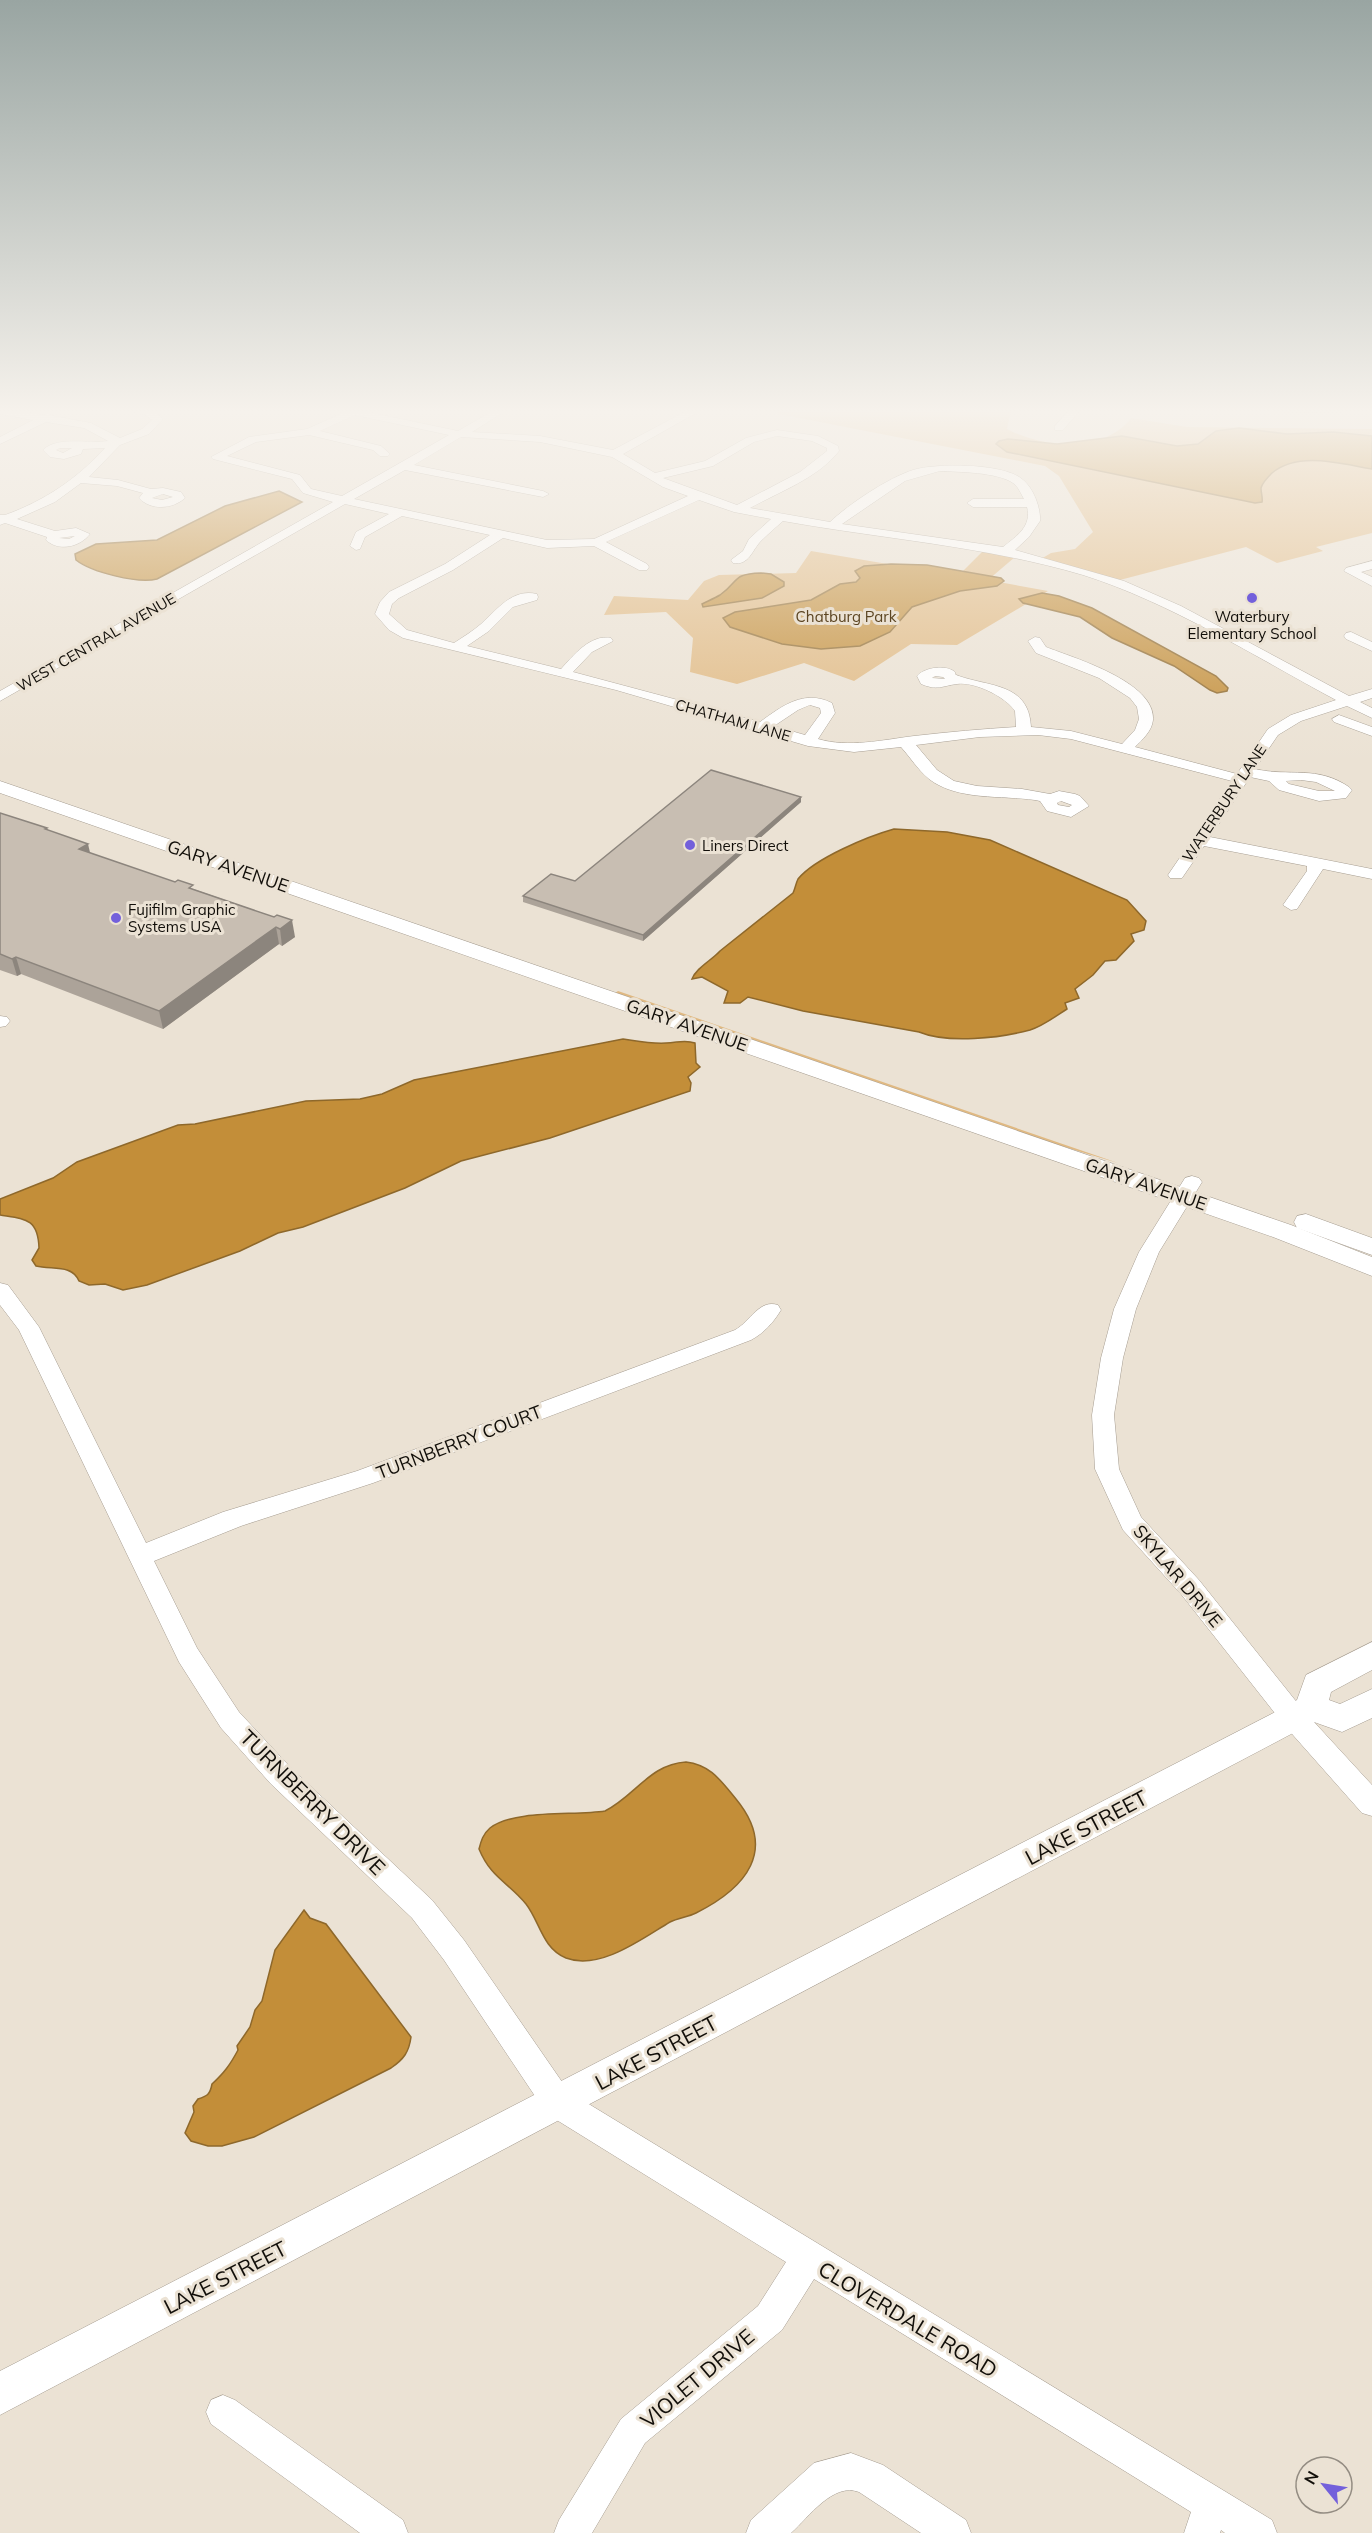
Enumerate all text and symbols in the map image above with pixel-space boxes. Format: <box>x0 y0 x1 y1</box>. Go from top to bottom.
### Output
street label: WEST CENTRAL AVENUE <box>13 589 179 695</box>
marker: Waterbury Elementary School <box>1245 591 1259 605</box>
park label: Chatburg Park <box>796 607 897 626</box>
place label: Waterbury Elementary School <box>1188 607 1316 643</box>
street label: CHATHAM LANE <box>673 694 793 746</box>
street label: WATERBURY LANE <box>1178 741 1270 865</box>
street label: GARY AVENUE <box>164 834 292 898</box>
place label: Liners Direct <box>702 836 788 855</box>
marker: Liners Direct <box>683 838 697 852</box>
place label: Fujifilm Graphic Systems USA <box>128 900 235 936</box>
marker: Fujifilm Graphic Systems USA <box>109 911 123 925</box>
street label: GARY AVENUE <box>623 993 751 1057</box>
street label: GARY AVENUE <box>1082 1152 1210 1216</box>
street label: TURNBERRY COURT <box>373 1400 545 1484</box>
street label: SKYLAR DRIVE <box>1128 1520 1228 1632</box>
street label: TURNBERRY DRIVE <box>235 1724 391 1880</box>
street label: LAKE STREET <box>1020 1784 1152 1870</box>
street label: LAKE STREET <box>590 2009 722 2095</box>
street label: LAKE STREET <box>159 2235 291 2319</box>
street label: CLOVERDALE ROAD <box>814 2255 1002 2383</box>
street label: VIOLET DRIVE <box>635 2323 759 2433</box>
north arrow <box>1294 2455 1354 2515</box>
text: N <box>1299 2467 1323 2488</box>

